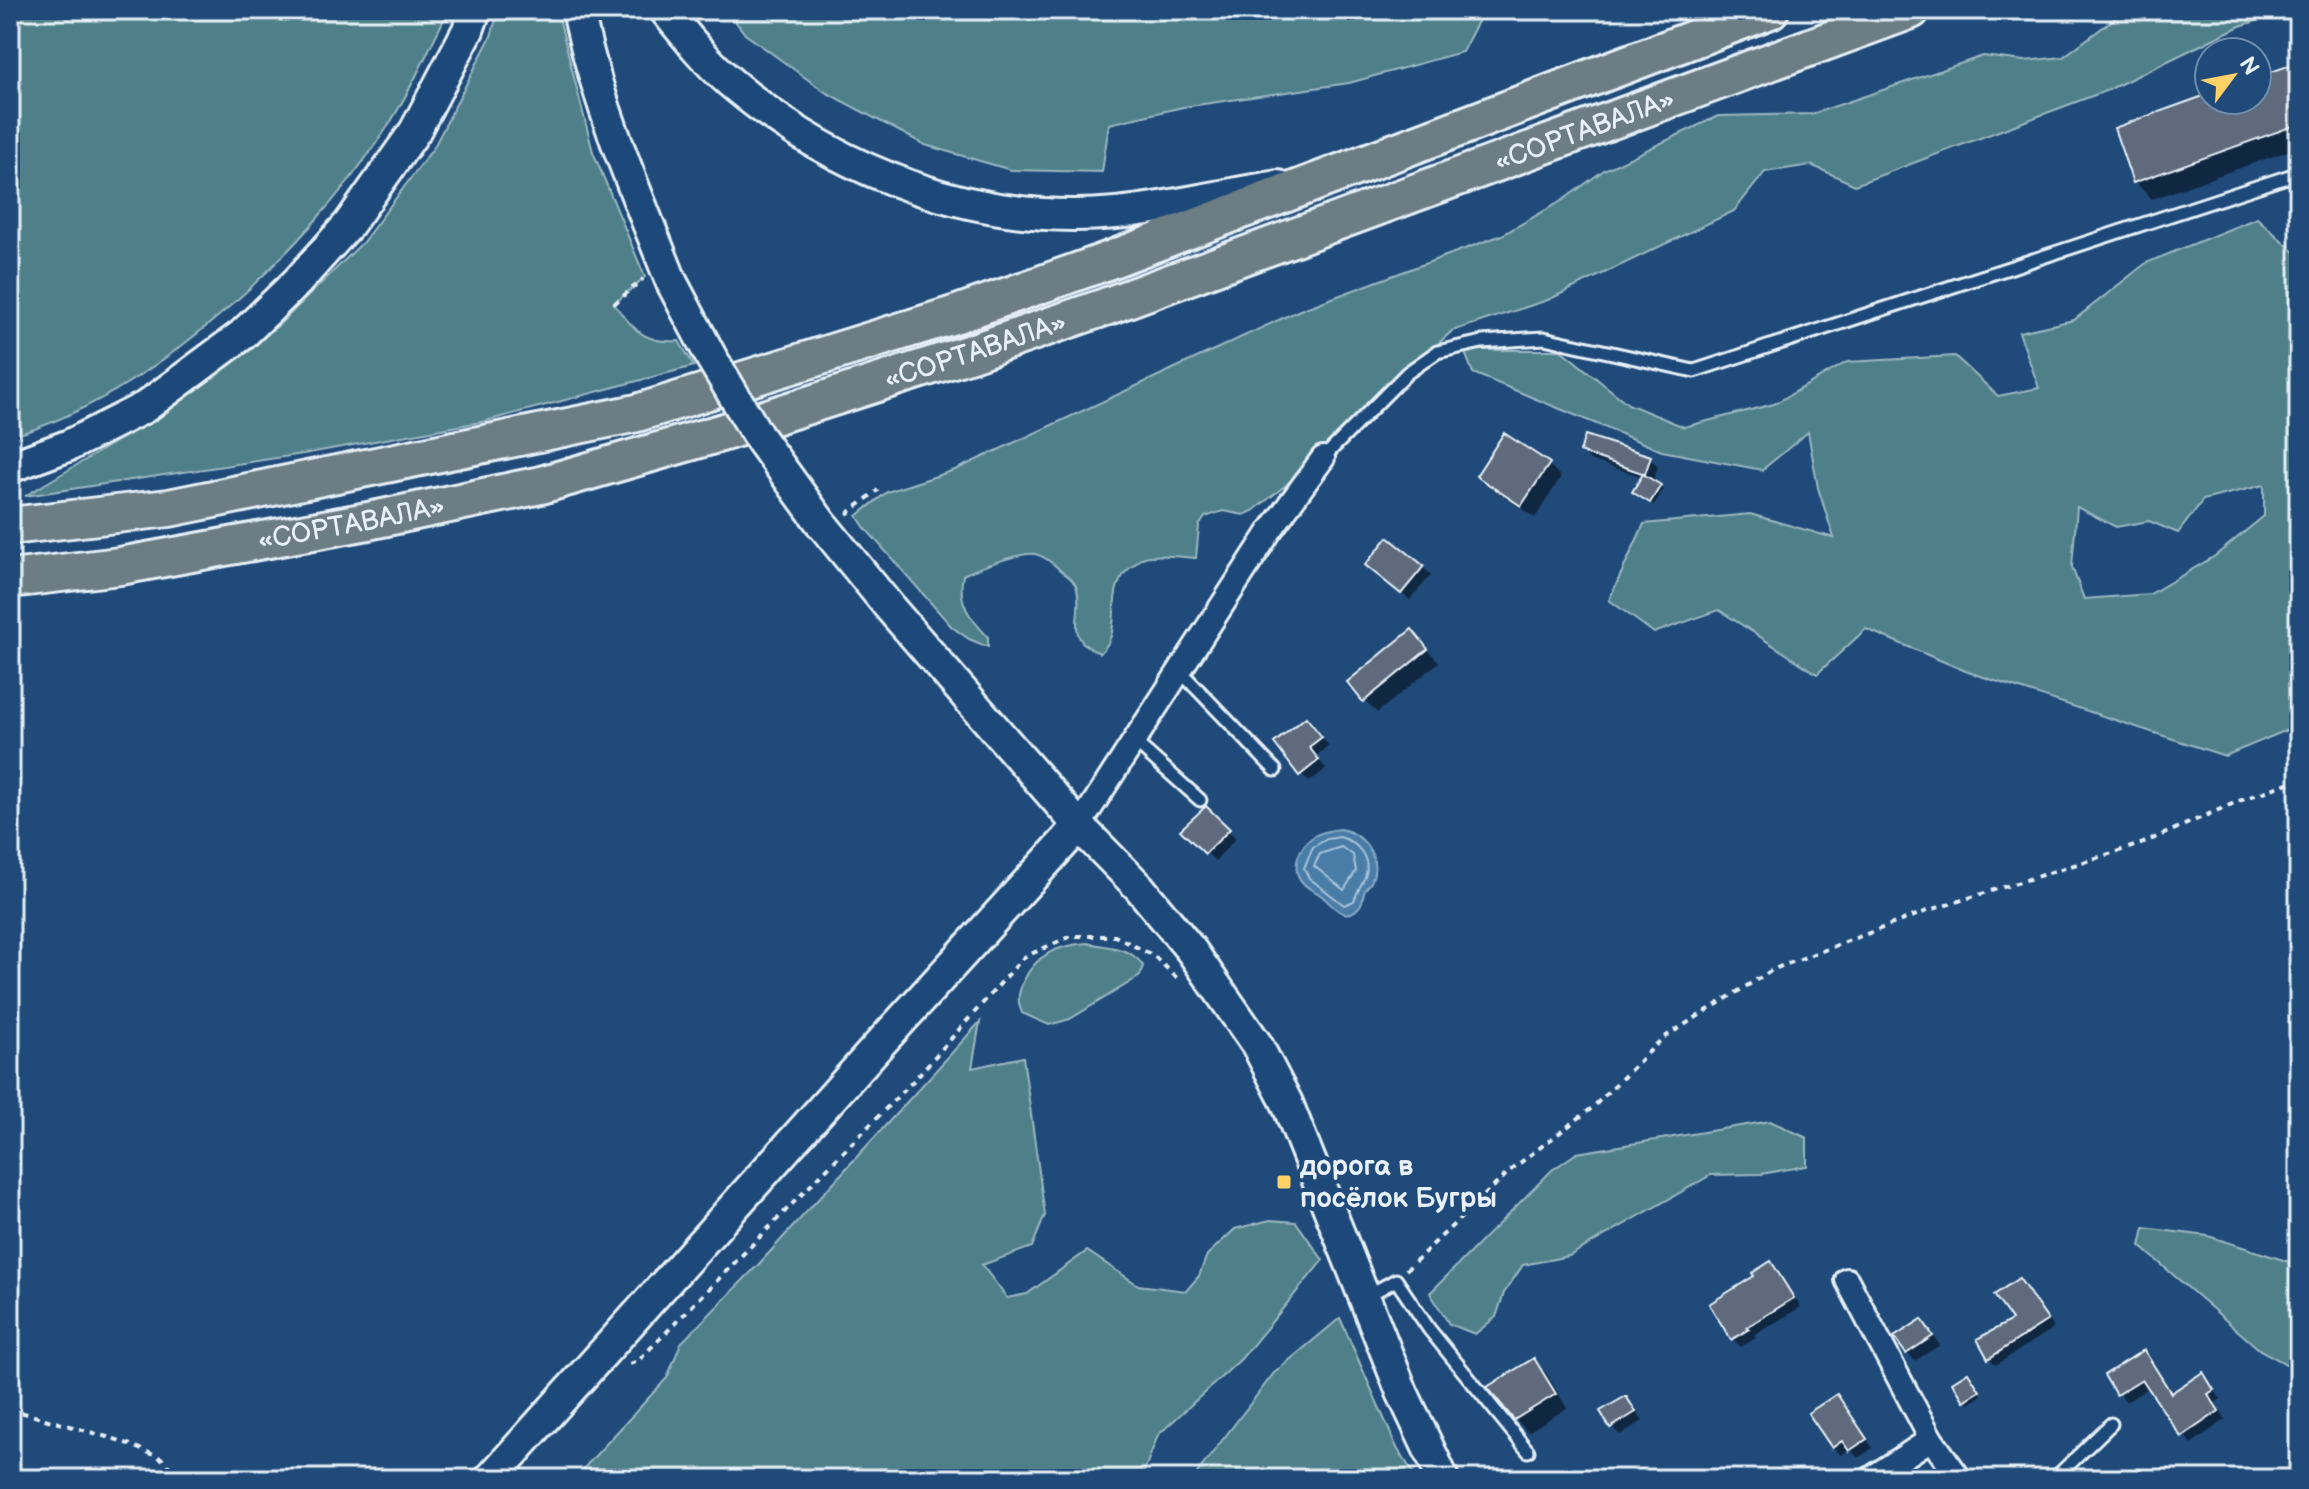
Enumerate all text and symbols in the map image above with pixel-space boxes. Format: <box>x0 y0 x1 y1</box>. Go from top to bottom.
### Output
north arrow <box>2193 36 2273 116</box>
text: N <box>2233 52 2265 80</box>
street label: «СОРТАВАЛА» <box>1490 82 1679 179</box>
street label: «СОРТАВАЛА» <box>880 305 1071 396</box>
street label: «СОРТАВАЛА» <box>255 489 448 557</box>
place label: дорога в посёлок Бугры <box>1299 1150 1497 1215</box>
marker: дорога в посёлок Бугры <box>1275 1173 1293 1191</box>

